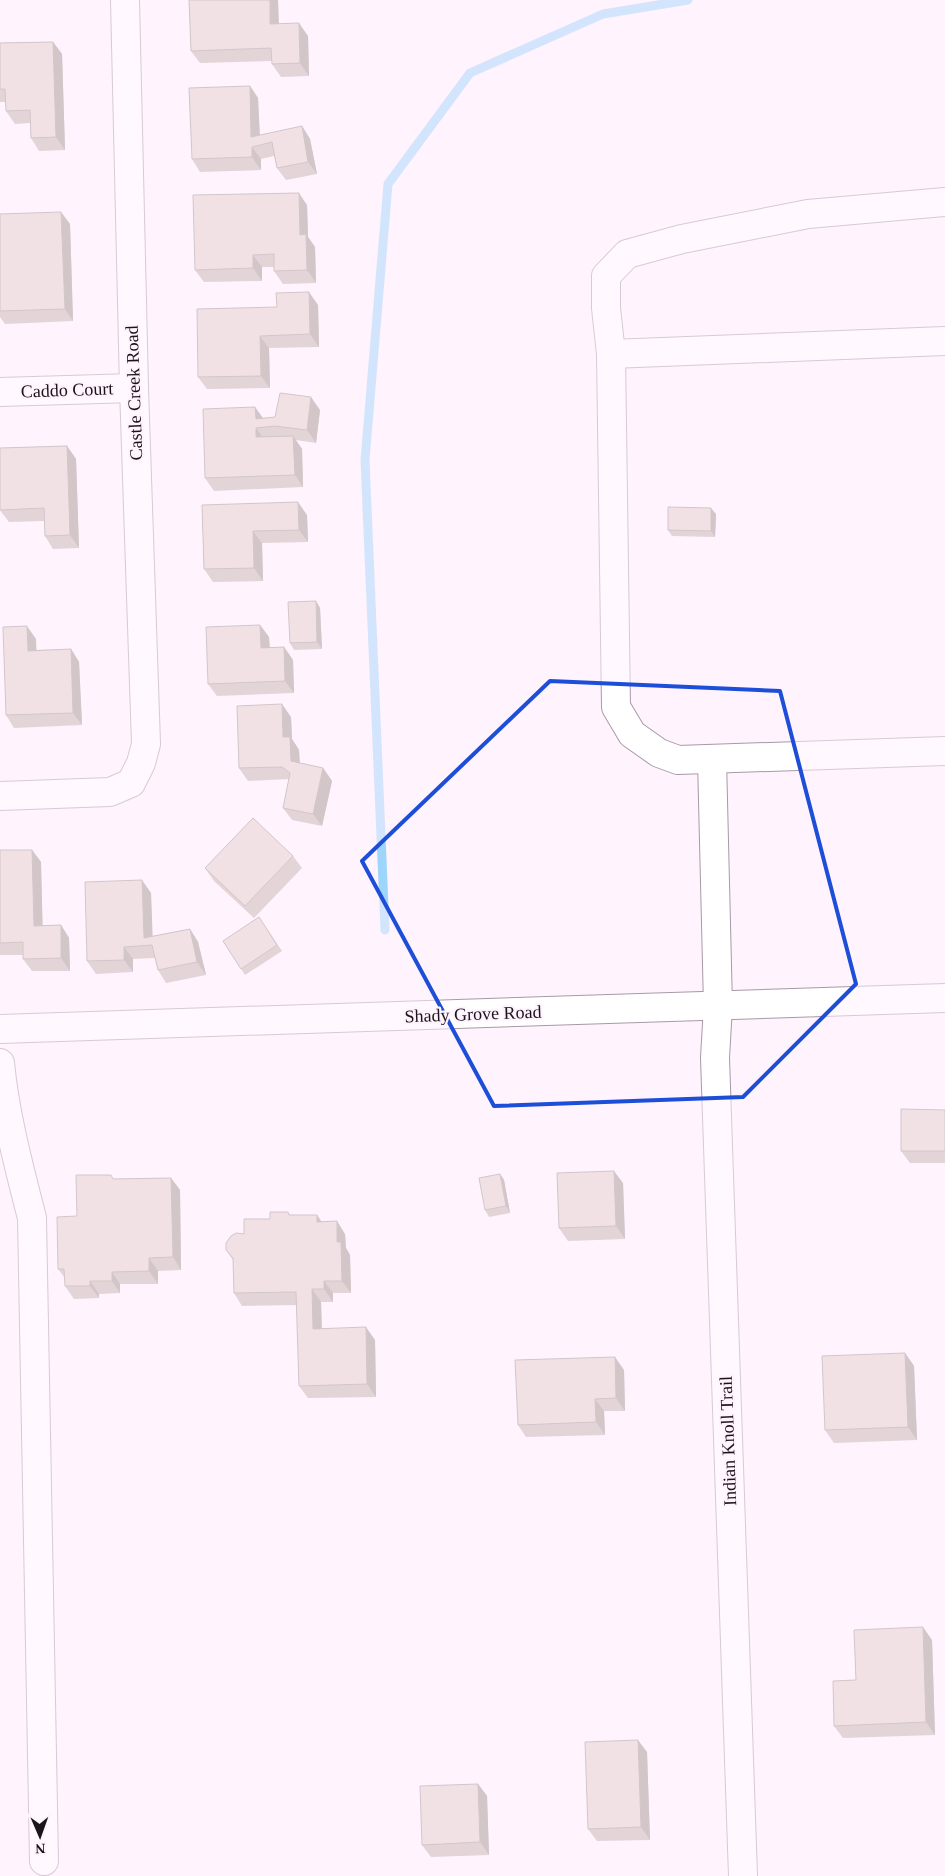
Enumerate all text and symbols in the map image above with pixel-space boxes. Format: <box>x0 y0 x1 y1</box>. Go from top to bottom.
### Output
street label: Castle Creek Road <box>122 325 146 461</box>
street label: Caddo Court <box>20 378 114 402</box>
street label: Shady Grove Road <box>404 1002 542 1026</box>
street label: Indian Knoll Trail <box>716 1376 740 1506</box>
north arrow <box>15 1811 65 1861</box>
text: N <box>35 1841 46 1856</box>

